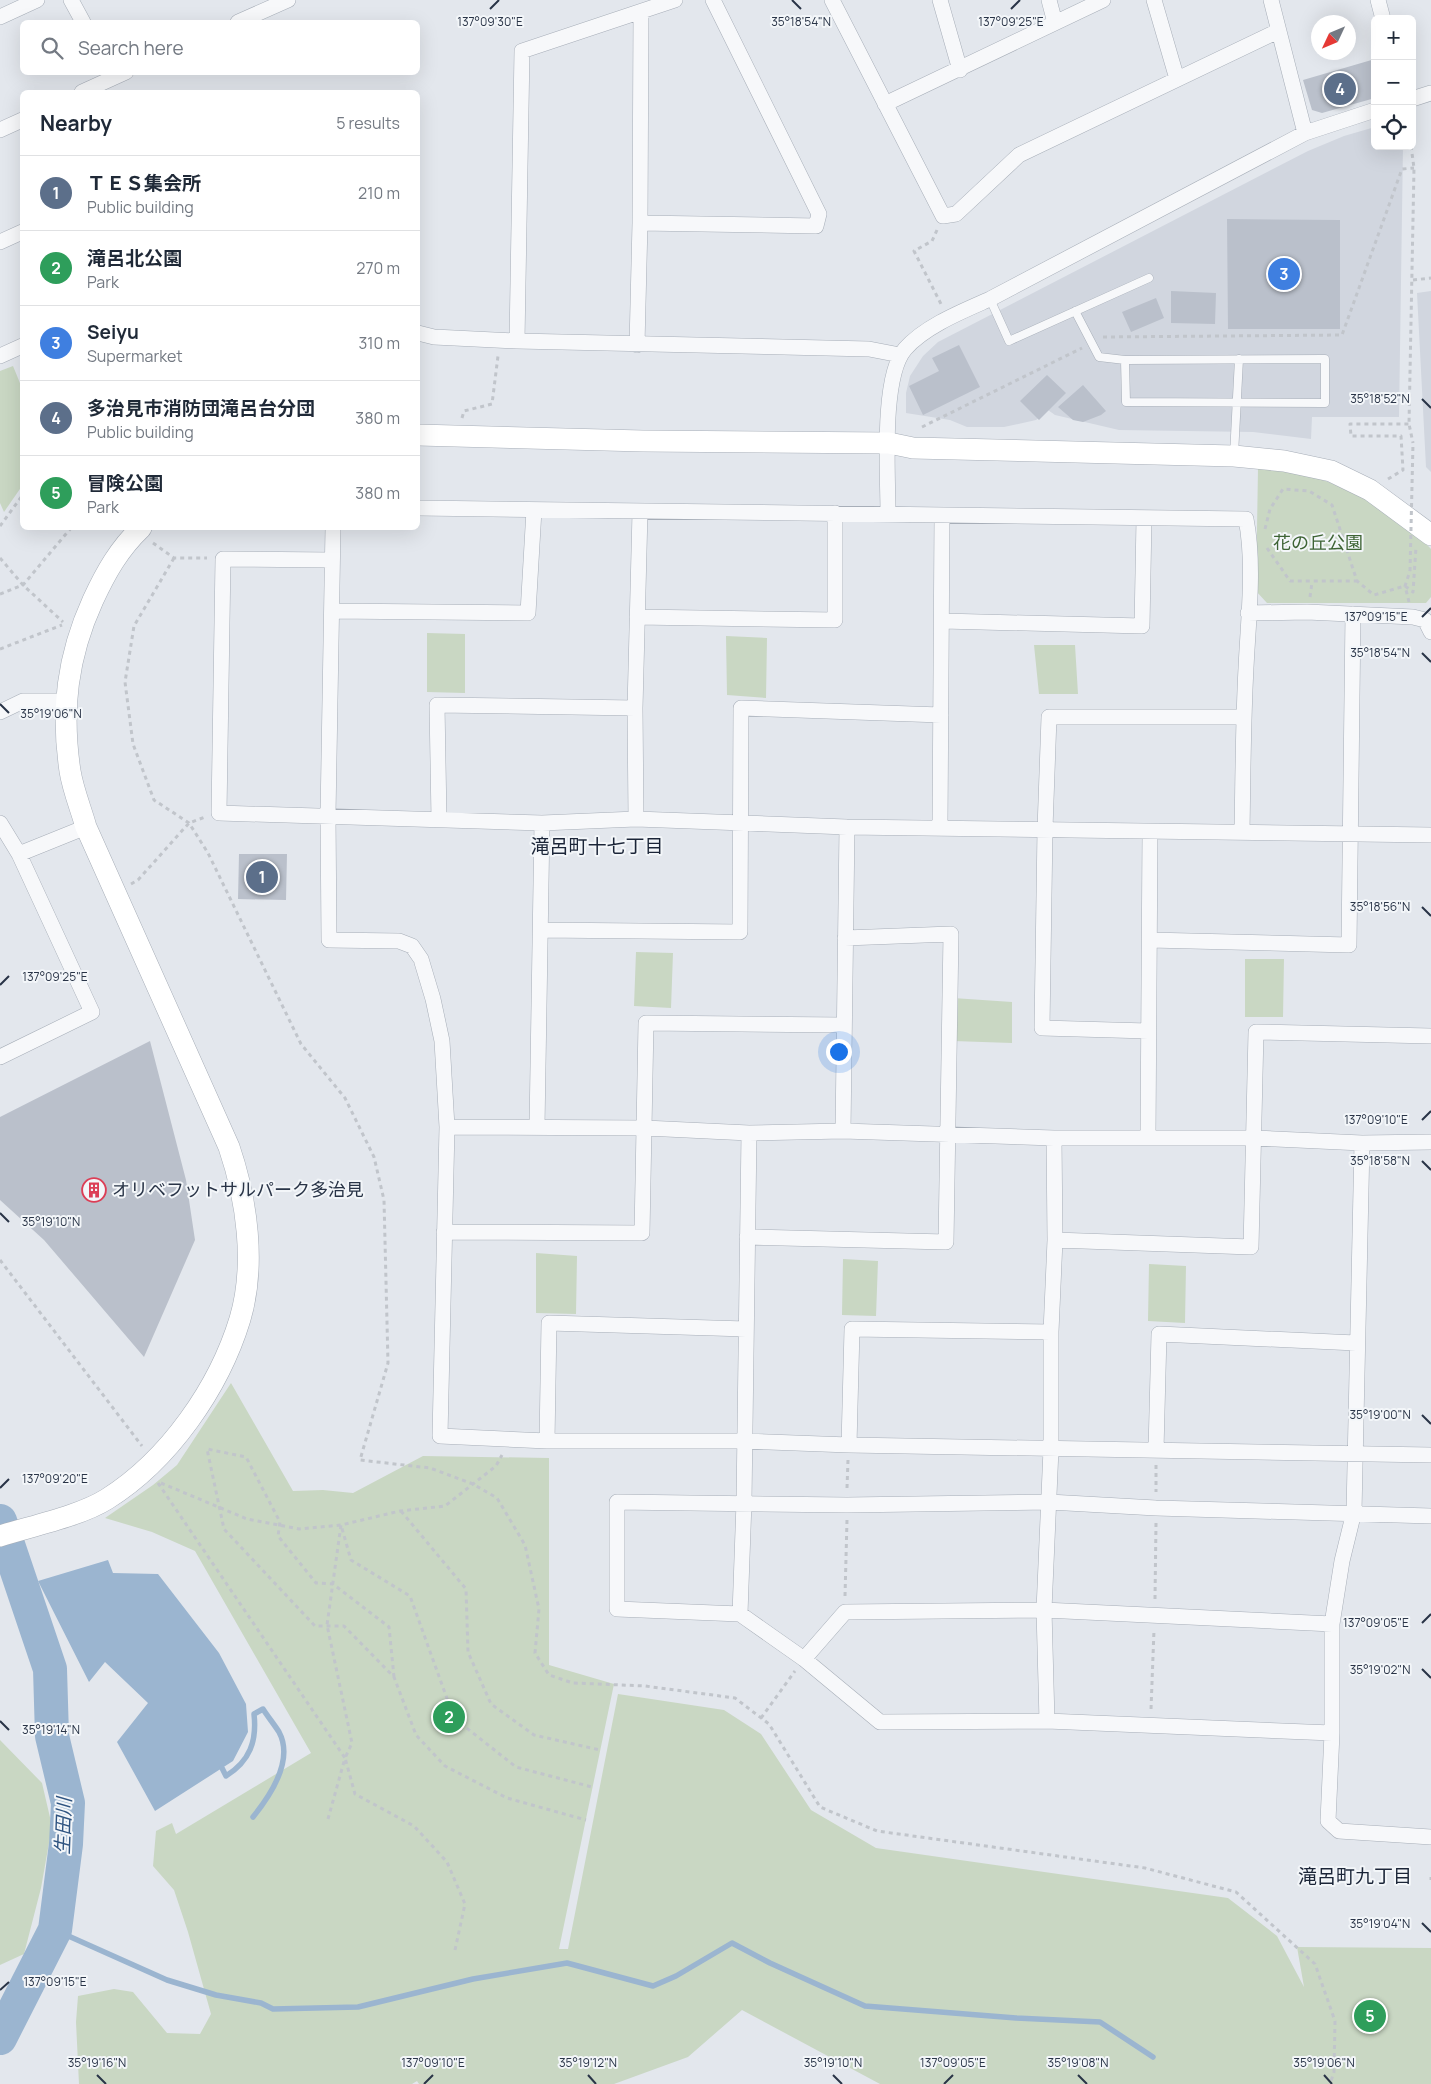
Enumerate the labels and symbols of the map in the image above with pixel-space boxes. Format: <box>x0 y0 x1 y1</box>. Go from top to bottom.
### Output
text: 137°09'30"E <box>457 13 523 30</box>
text: 35°18'54"N <box>771 13 831 30</box>
text: 137°09'25"E <box>978 13 1044 30</box>
north arrow <box>1311 15 1356 60</box>
pin: 4 <box>1324 70 1356 108</box>
pin: 3 <box>1268 255 1300 293</box>
text: 35°18'52"N <box>1350 390 1410 407</box>
park label: 花の丘公園 <box>1273 530 1363 554</box>
text: 137°09'15"E <box>1344 608 1408 625</box>
text: 35°18'54"N <box>1350 644 1410 661</box>
text: 35°19'06"N <box>20 705 82 722</box>
district label: 滝呂町十七丁目 <box>530 833 664 859</box>
pin: 1 <box>246 858 278 896</box>
text: 35°18'56"N <box>1350 898 1410 915</box>
text: 137°09'25"E <box>22 968 88 985</box>
your location <box>826 1039 852 1065</box>
text: 137°09'10"E <box>1344 1111 1408 1128</box>
text: 35°18'58"N <box>1350 1152 1410 1169</box>
building icon: オリベフットサルパーク多治見 <box>81 1177 107 1203</box>
place label: オリベフットサルパーク多治見 <box>112 1177 364 1201</box>
text: 35°19'10"N <box>22 1213 80 1230</box>
text: 35°19'00"N <box>1349 1406 1411 1423</box>
text: 137°09'20"E <box>22 1470 88 1487</box>
text: 137°09'05"E <box>1343 1614 1409 1631</box>
text: 35°19'02"N <box>1350 1661 1410 1678</box>
pin: 2 <box>433 1698 465 1736</box>
text: 35°19'14"N <box>22 1721 80 1738</box>
water label: 生田川 <box>49 1795 77 1855</box>
district label: 滝呂町九丁目 <box>1298 1863 1412 1889</box>
text: 35°19'04"N <box>1350 1915 1410 1932</box>
text: 137°09'15"E <box>23 1973 87 1990</box>
pin: 5 <box>1354 1997 1386 2035</box>
text: 35°19'16"N <box>68 2054 126 2071</box>
text: 137°09'10"E <box>401 2054 465 2071</box>
text: 35°19'12"N <box>559 2054 617 2071</box>
text: 35°19'10"N <box>804 2054 862 2071</box>
text: 137°09'05"E <box>920 2054 986 2071</box>
text: 35°19'08"N <box>1048 2054 1108 2071</box>
text: 35°19'06"N <box>1293 2054 1355 2071</box>

